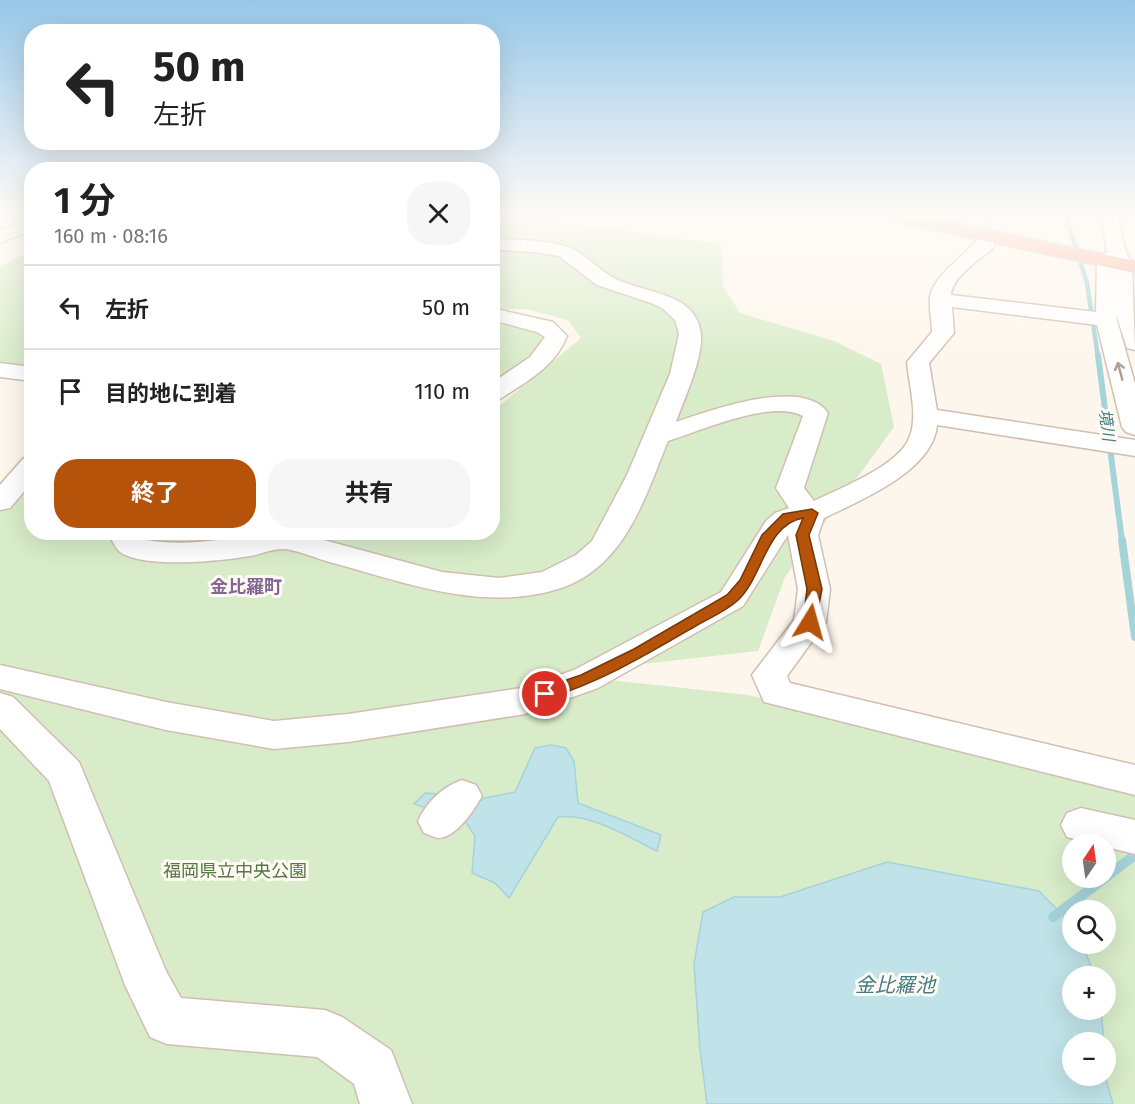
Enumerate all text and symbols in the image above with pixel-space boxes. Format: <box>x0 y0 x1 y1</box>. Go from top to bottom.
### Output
text: 50 m <box>153 42 246 92</box>
icon: left <box>54 48 132 126</box>
text: 左折 <box>153 99 207 131</box>
text: 1 分 <box>54 179 115 223</box>
button: close <box>407 182 470 245</box>
text: 160 m · 08:16 <box>54 224 168 248</box>
icon: left <box>54 291 87 324</box>
text: 50 m <box>422 294 470 321</box>
text: 左折 <box>105 296 149 323</box>
one-way arrow <box>1114 362 1125 381</box>
icon: arrive <box>54 375 87 408</box>
text: 110 m <box>414 378 470 405</box>
text: 目的地に到着 <box>105 380 237 407</box>
water label: 境川 <box>1096 408 1119 444</box>
button: 終了 <box>54 459 256 528</box>
button: 共有 <box>268 459 470 528</box>
district label: 金比羅町 <box>210 576 282 598</box>
position arrow <box>778 590 842 654</box>
pin <box>519 668 570 719</box>
icon: arrive <box>528 677 561 710</box>
north arrow <box>1062 834 1116 888</box>
map controls <box>1062 834 1116 1086</box>
park label: 福岡県立中央公園 <box>163 860 307 882</box>
button: search <box>1062 900 1116 954</box>
button: + <box>1062 966 1116 1020</box>
water label: 金比羅池 <box>855 973 937 997</box>
button: − <box>1062 1032 1116 1086</box>

